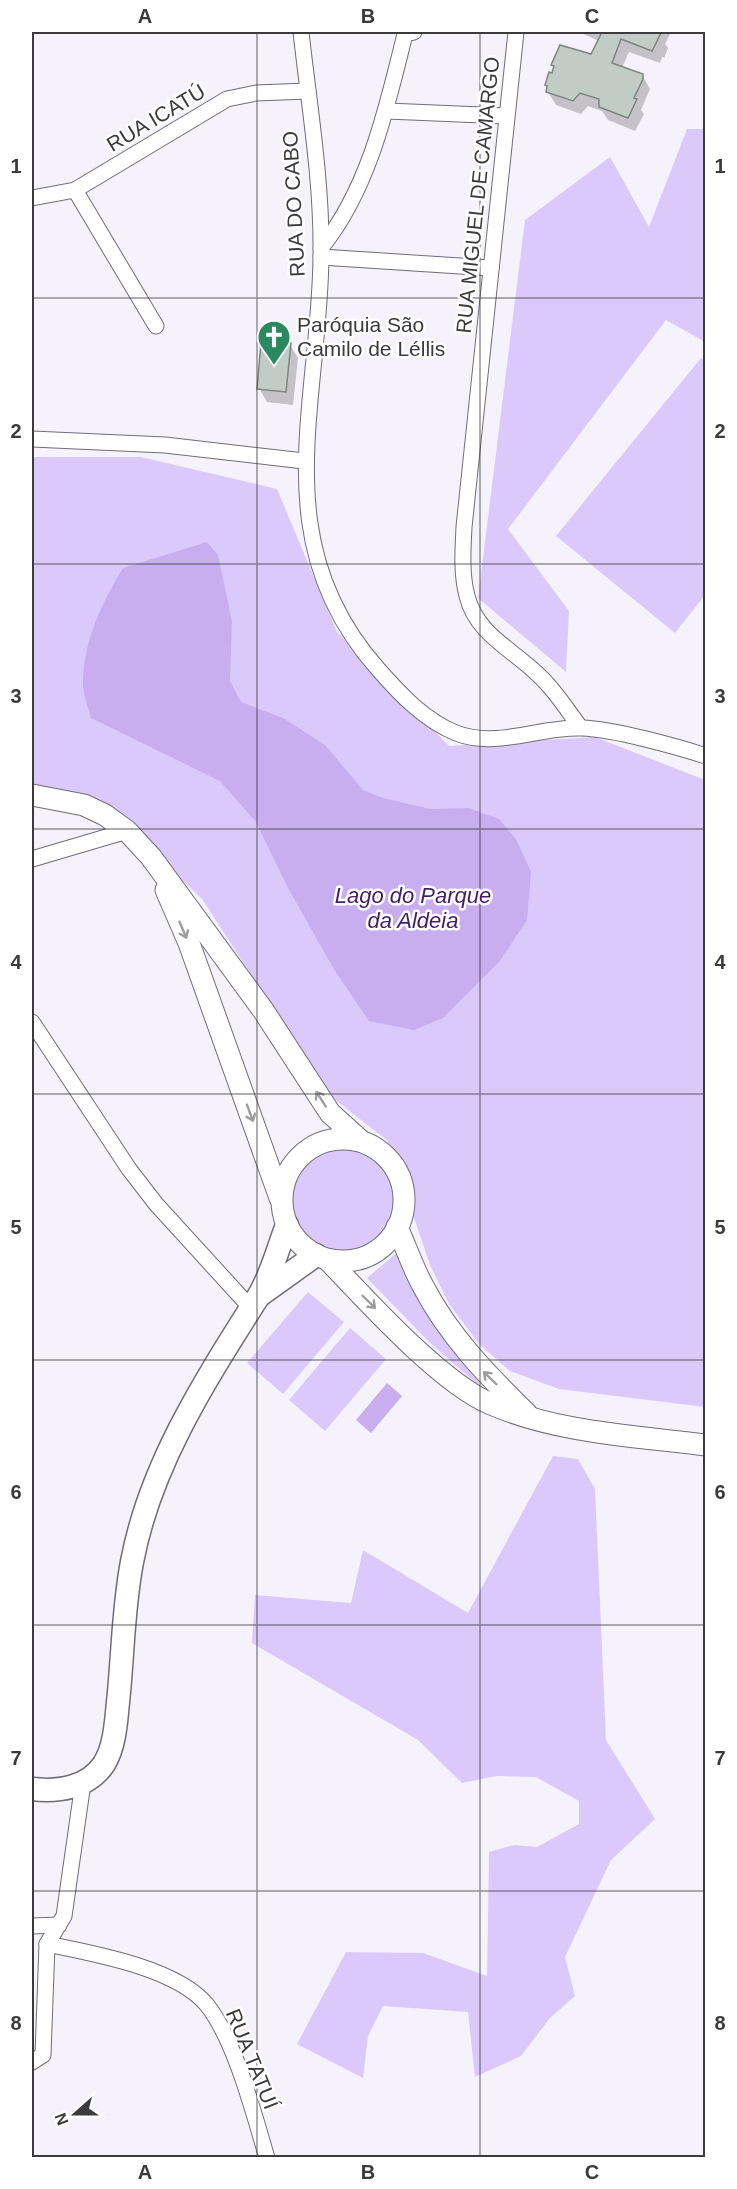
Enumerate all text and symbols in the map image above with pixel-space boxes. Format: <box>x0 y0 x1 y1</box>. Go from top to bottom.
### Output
text: A <box>138 5 152 27</box>
text: B <box>361 5 375 27</box>
text: C <box>585 5 599 27</box>
street label: RUA MIGUEL DE CAMARGO <box>452 55 503 334</box>
street label: RUA ICATÚ <box>102 79 209 156</box>
street label: RUA DO CABO <box>278 131 309 277</box>
text: 1 <box>10 155 22 177</box>
text: 1 <box>714 155 726 177</box>
place label: Paróquia São Camilo de Léllis <box>297 313 445 360</box>
church icon: Paróquia São Camilo de Léllis <box>256 319 292 366</box>
text: 2 <box>10 420 22 442</box>
text: 2 <box>714 420 726 442</box>
text: 3 <box>10 685 22 707</box>
text: 3 <box>714 685 726 707</box>
water label: Lago do Parque da Aldeia <box>335 883 491 933</box>
one-way arrow <box>178 920 189 938</box>
text: 4 <box>10 951 22 973</box>
text: 4 <box>714 951 726 973</box>
one-way arrow <box>315 1091 328 1108</box>
one-way arrow <box>245 1103 256 1122</box>
text: 5 <box>10 1216 22 1238</box>
text: 5 <box>714 1216 726 1238</box>
one-way arrow <box>362 1294 377 1309</box>
one-way arrow <box>482 1371 497 1385</box>
text: 6 <box>10 1481 22 1503</box>
text: 6 <box>714 1481 726 1503</box>
text: 7 <box>10 1747 22 1769</box>
text: 7 <box>714 1747 726 1769</box>
street label: RUA TATUÍ <box>222 2005 283 2112</box>
text: 8 <box>10 2012 22 2034</box>
text: 8 <box>714 2012 726 2034</box>
north arrow <box>45 2084 105 2144</box>
text: N <box>51 2111 71 2128</box>
text: A <box>138 2161 152 2183</box>
text: B <box>361 2161 375 2183</box>
text: C <box>585 2161 599 2183</box>

